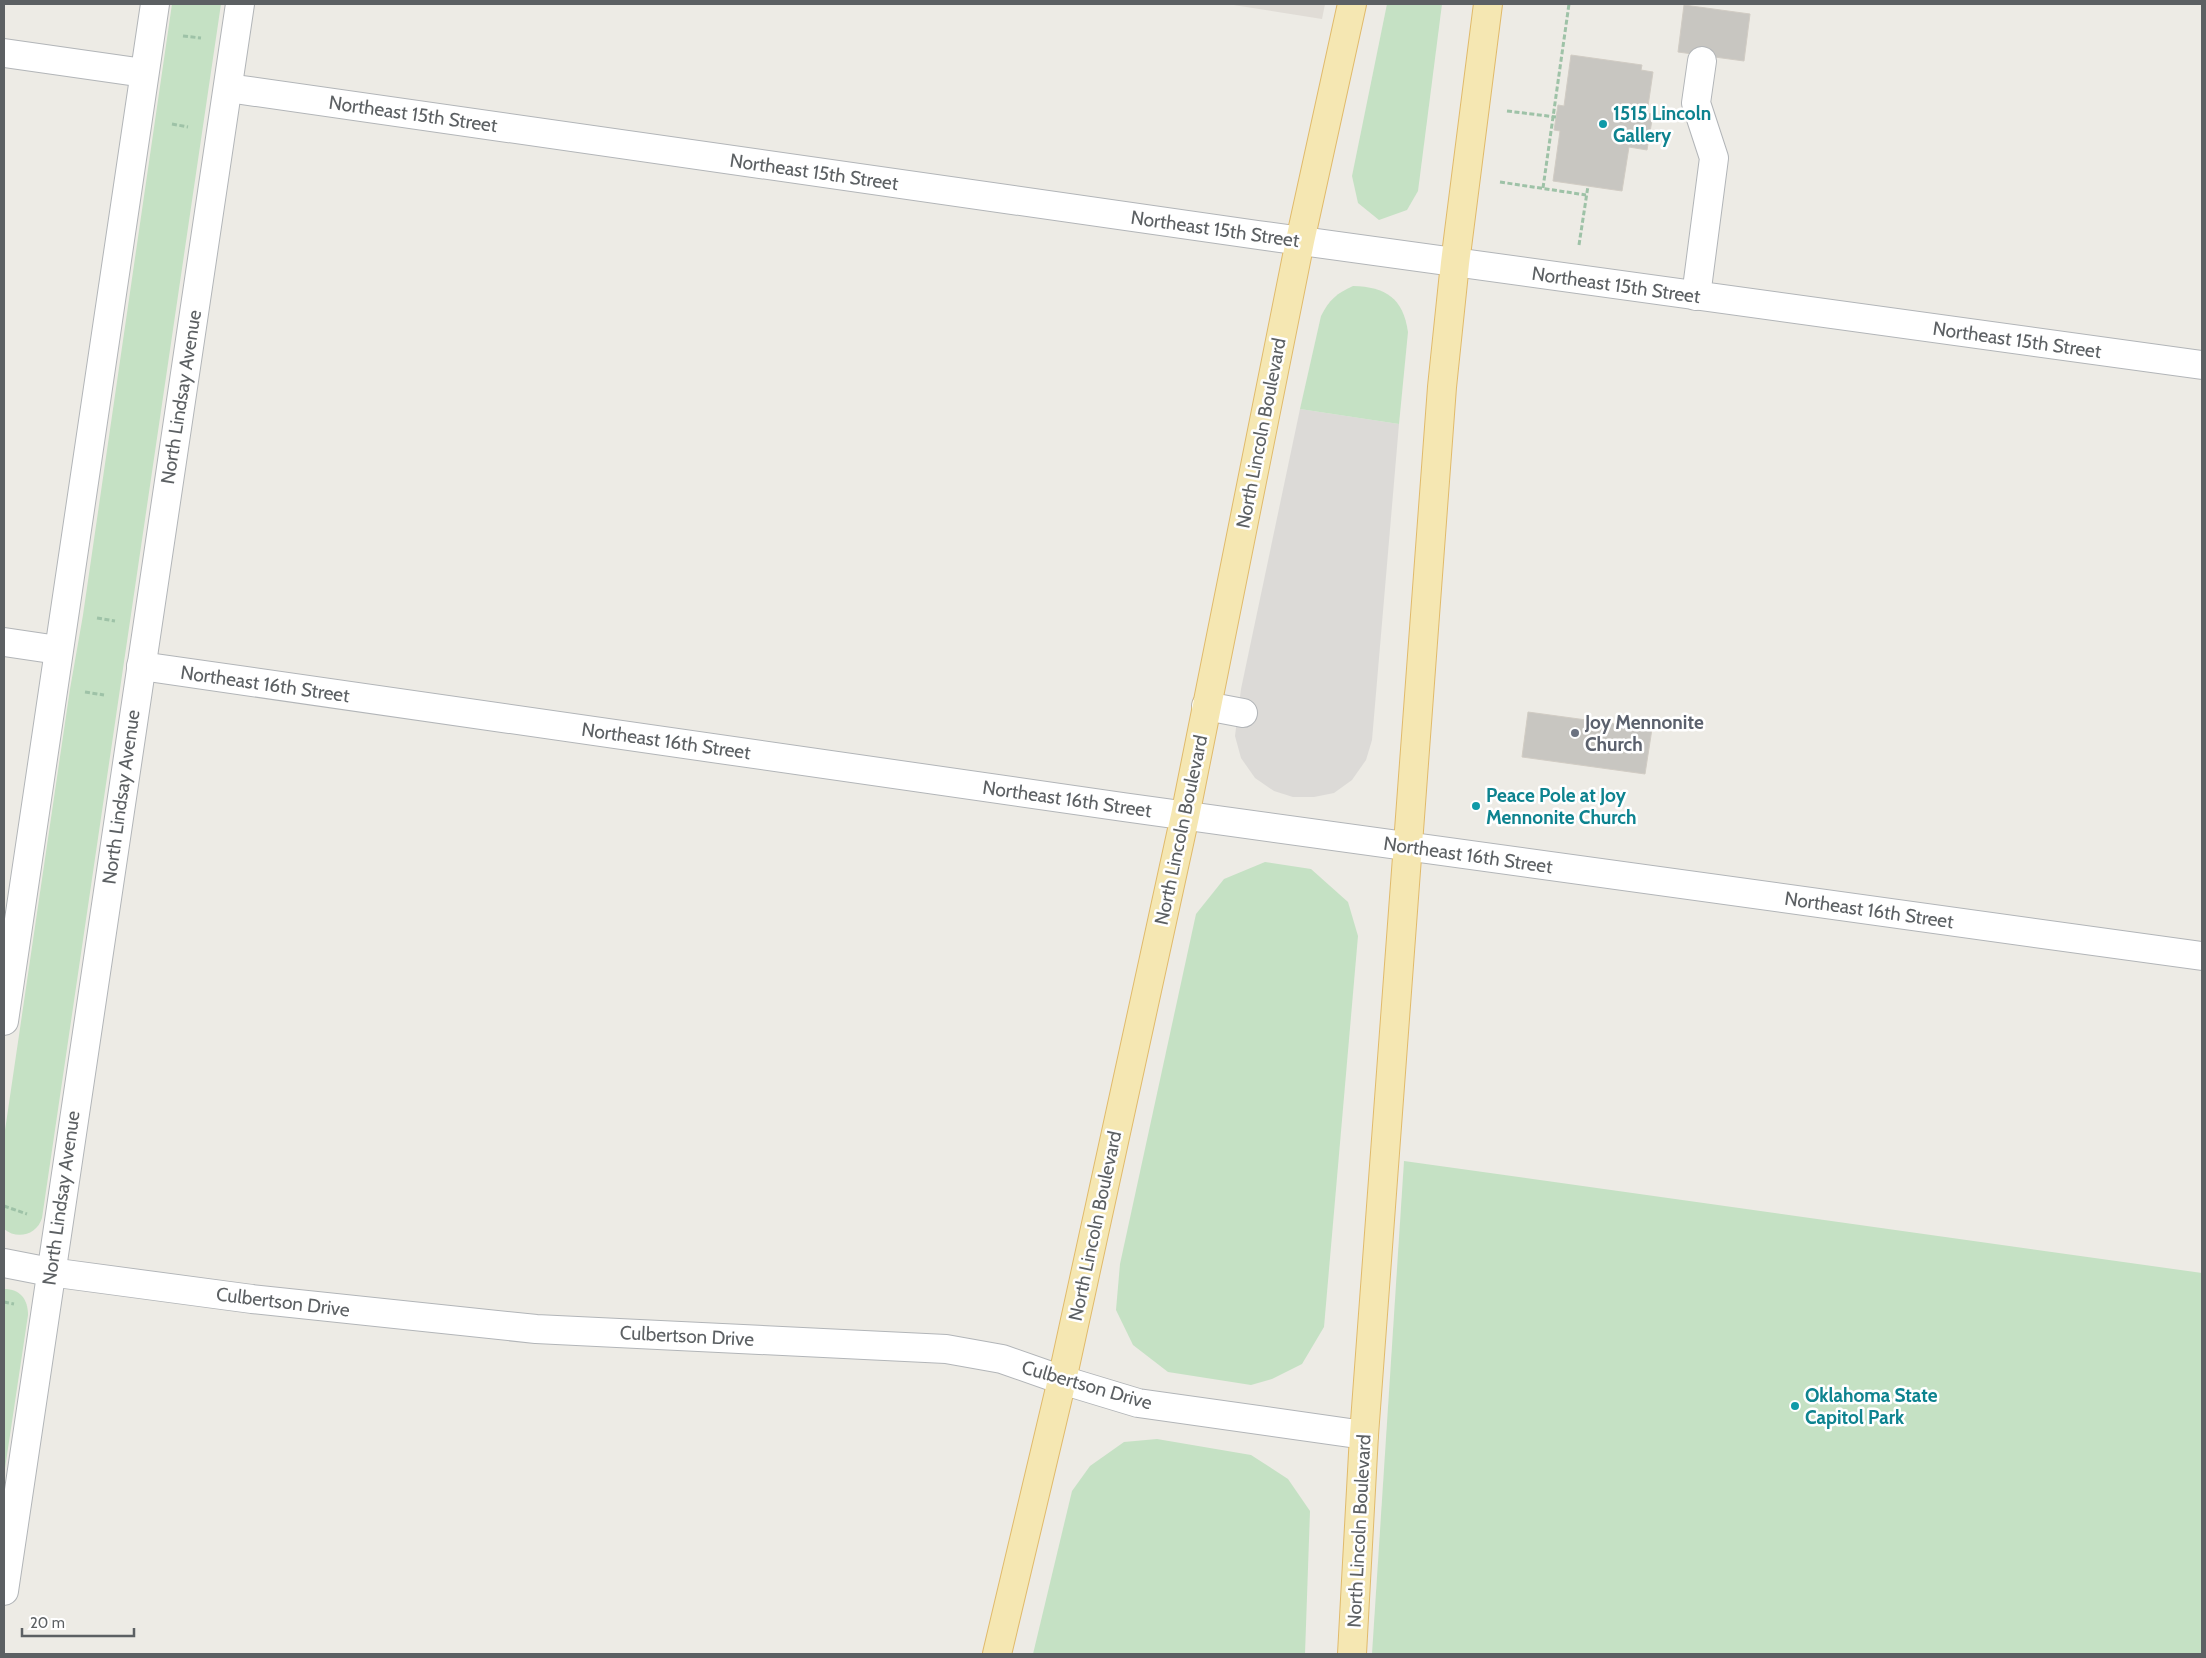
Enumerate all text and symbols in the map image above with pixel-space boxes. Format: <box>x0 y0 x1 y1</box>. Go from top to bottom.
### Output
street label: Northeast 15th Street <box>327 91 499 137</box>
place label: 1515 Lincoln Gallery <box>1613 102 1711 147</box>
marker: 1515 Lincoln Gallery <box>1597 118 1609 130</box>
street label: Northeast 15th Street <box>728 149 900 195</box>
street label: Northeast 15th Street <box>1129 206 1301 252</box>
street label: Northeast 15th Street <box>1530 262 1702 308</box>
street label: North Lindsay Avenue <box>156 308 206 486</box>
street label: Northeast 15th Street <box>1931 317 2103 363</box>
street label: North Lincoln Boulevard <box>1231 336 1291 530</box>
street label: Northeast 16th Street <box>179 661 352 707</box>
street label: North Lindsay Avenue <box>97 708 145 886</box>
place label: Joy Mennonite Church <box>1584 711 1704 756</box>
street label: Northeast 16th Street <box>580 718 753 764</box>
marker: Joy Mennonite Church <box>1569 727 1581 739</box>
street label: North Lincoln Boulevard <box>1150 733 1212 927</box>
street label: Northeast 16th Street <box>981 776 1154 822</box>
place label: Peace Pole at Joy Mennonite Church <box>1486 784 1636 829</box>
marker: Peace Pole at Joy Mennonite Church <box>1470 800 1482 812</box>
street label: Northeast 16th Street <box>1382 832 1555 878</box>
street label: Northeast 16th Street <box>1783 887 1956 933</box>
street label: North Lindsay Avenue <box>37 1109 85 1287</box>
street label: North Lincoln Boulevard <box>1064 1129 1126 1323</box>
street label: Culbertson Drive <box>215 1282 351 1322</box>
street label: Culbertson Drive <box>619 1321 755 1351</box>
street label: Culbertson Drive <box>1019 1355 1155 1415</box>
place label: Oklahoma State Capitol Park <box>1805 1384 1938 1429</box>
marker: Oklahoma State Capitol Park <box>1789 1400 1801 1412</box>
street label: North Lincoln Boulevard <box>1342 1434 1376 1628</box>
scale bar <box>22 1606 135 1638</box>
text: 20 m <box>30 1614 65 1632</box>

